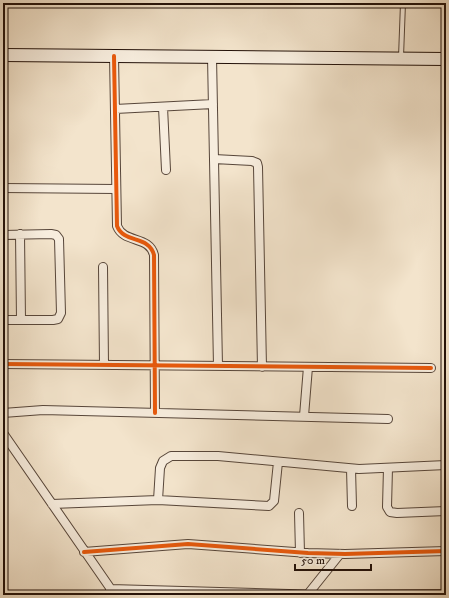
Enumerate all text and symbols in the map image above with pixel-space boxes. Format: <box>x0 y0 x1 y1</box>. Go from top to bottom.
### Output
scale bar <box>295 546 371 572</box>
text: 50 m <box>301 553 325 568</box>

